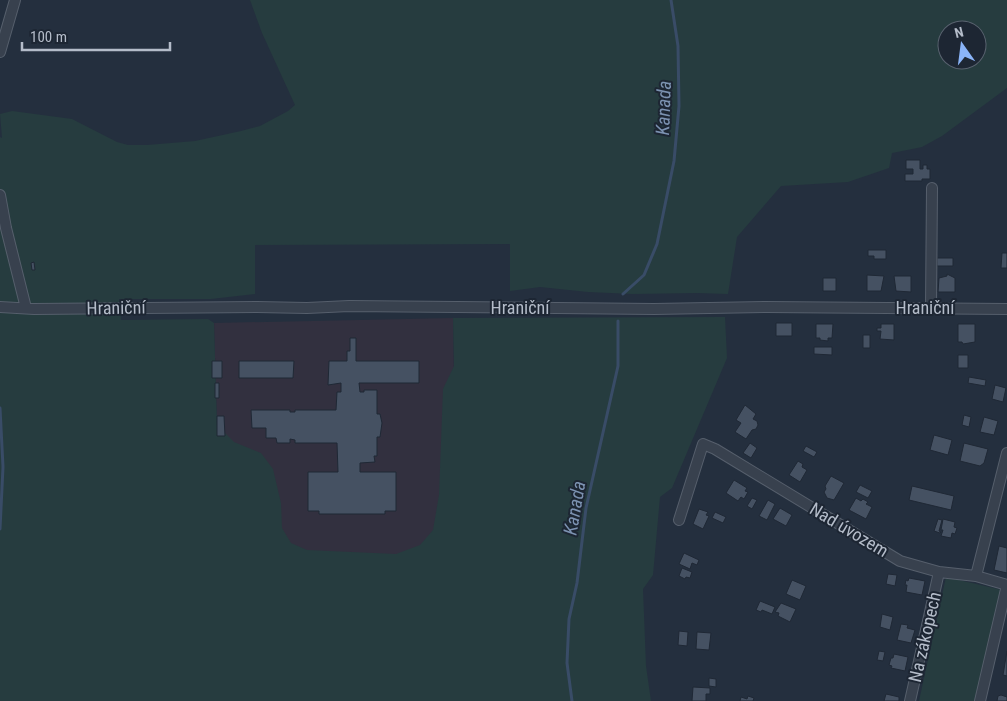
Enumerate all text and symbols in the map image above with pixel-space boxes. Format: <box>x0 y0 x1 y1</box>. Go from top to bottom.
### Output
scale bar <box>22 20 170 52</box>
north arrow <box>937 20 987 70</box>
text: N <box>953 24 965 41</box>
text: 100 m <box>30 28 67 46</box>
water label: Kanada <box>651 80 676 136</box>
street label: Hraniční <box>86 296 146 319</box>
street label: Hraniční <box>490 297 550 318</box>
street label: Hraniční <box>895 297 955 318</box>
water label: Kanada <box>558 479 591 537</box>
street label: Nad úvozem <box>806 498 892 561</box>
street label: Na zákopech <box>904 590 945 684</box>

